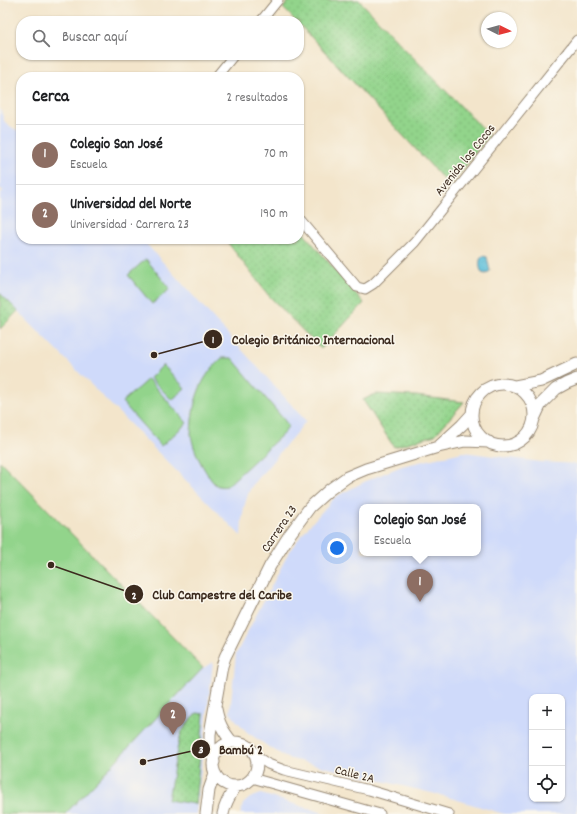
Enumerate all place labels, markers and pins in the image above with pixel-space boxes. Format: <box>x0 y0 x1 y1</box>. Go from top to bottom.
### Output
callout: Colegio Británico Internacional <box>203 326 402 352</box>
pin: 1 <box>407 569 433 602</box>
callout: Club Campestre del Caribe <box>124 581 300 607</box>
pin: 2 <box>160 702 186 735</box>
callout: Bambú 2 <box>191 736 271 762</box>

